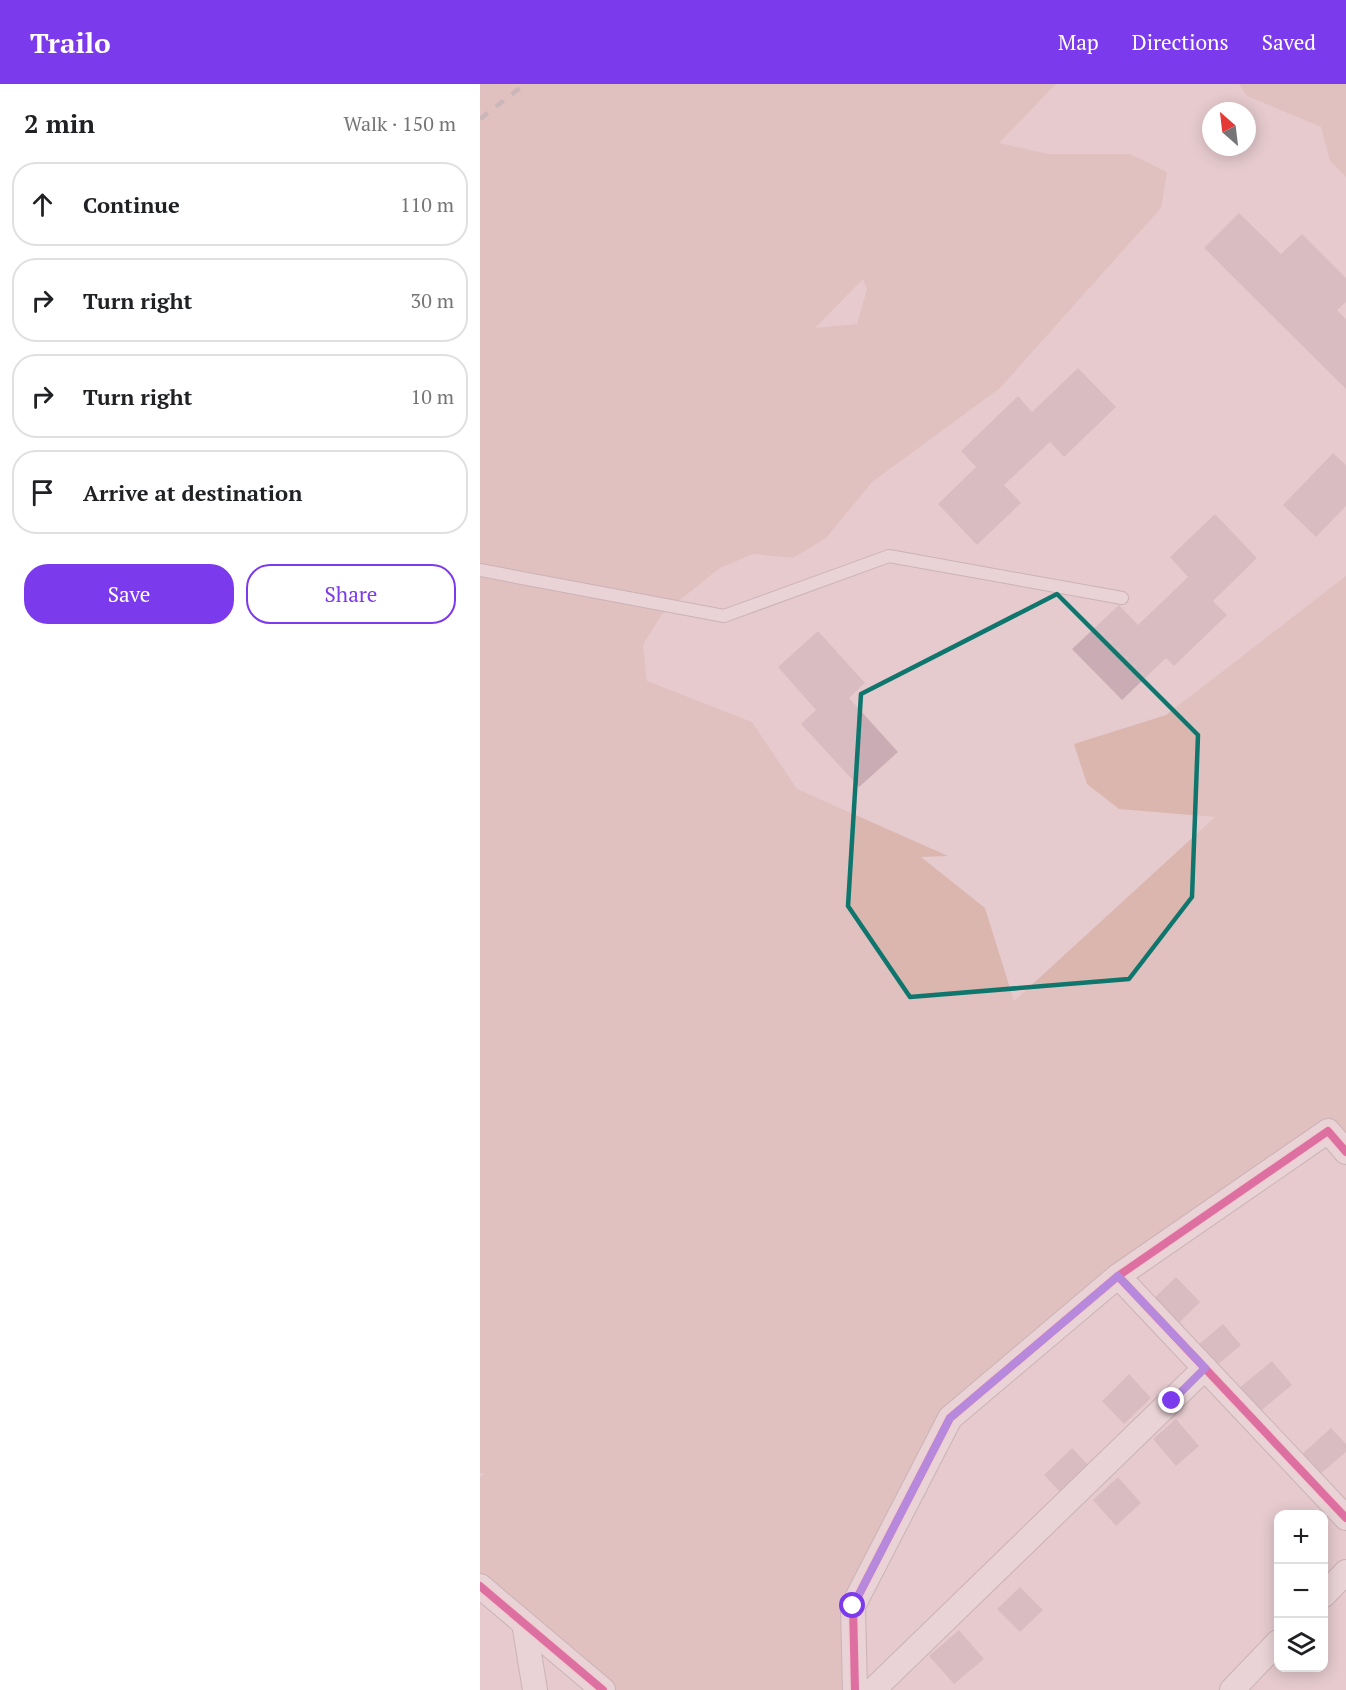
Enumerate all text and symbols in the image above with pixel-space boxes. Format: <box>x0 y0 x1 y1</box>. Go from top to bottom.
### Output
text: Trailo <box>30 24 111 61</box>
text: Map <box>1058 28 1099 56</box>
text: Directions <box>1132 28 1229 56</box>
text: Saved <box>1262 28 1316 56</box>
north arrow <box>1202 102 1256 156</box>
text: 2 min <box>24 106 95 140</box>
text: Walk · 150 m <box>344 110 456 137</box>
icon: ahead <box>26 188 59 221</box>
text: Continue <box>83 190 180 219</box>
text: 110 m <box>400 191 454 218</box>
icon: right <box>26 284 59 317</box>
text: Turn right <box>83 286 192 315</box>
text: 30 m <box>411 287 454 314</box>
icon: right <box>26 380 59 413</box>
text: Turn right <box>83 382 192 411</box>
text: 10 m <box>411 383 454 410</box>
icon: arrive <box>26 476 59 509</box>
text: Arrive at destination <box>83 478 302 507</box>
button: Save <box>24 564 234 624</box>
button: Share <box>246 564 456 624</box>
route end <box>1158 1387 1184 1413</box>
map controls <box>1274 1510 1328 1672</box>
button: + <box>1274 1510 1328 1564</box>
button: − <box>1274 1564 1328 1618</box>
route start <box>839 1592 865 1618</box>
button: layers <box>1274 1618 1328 1672</box>

